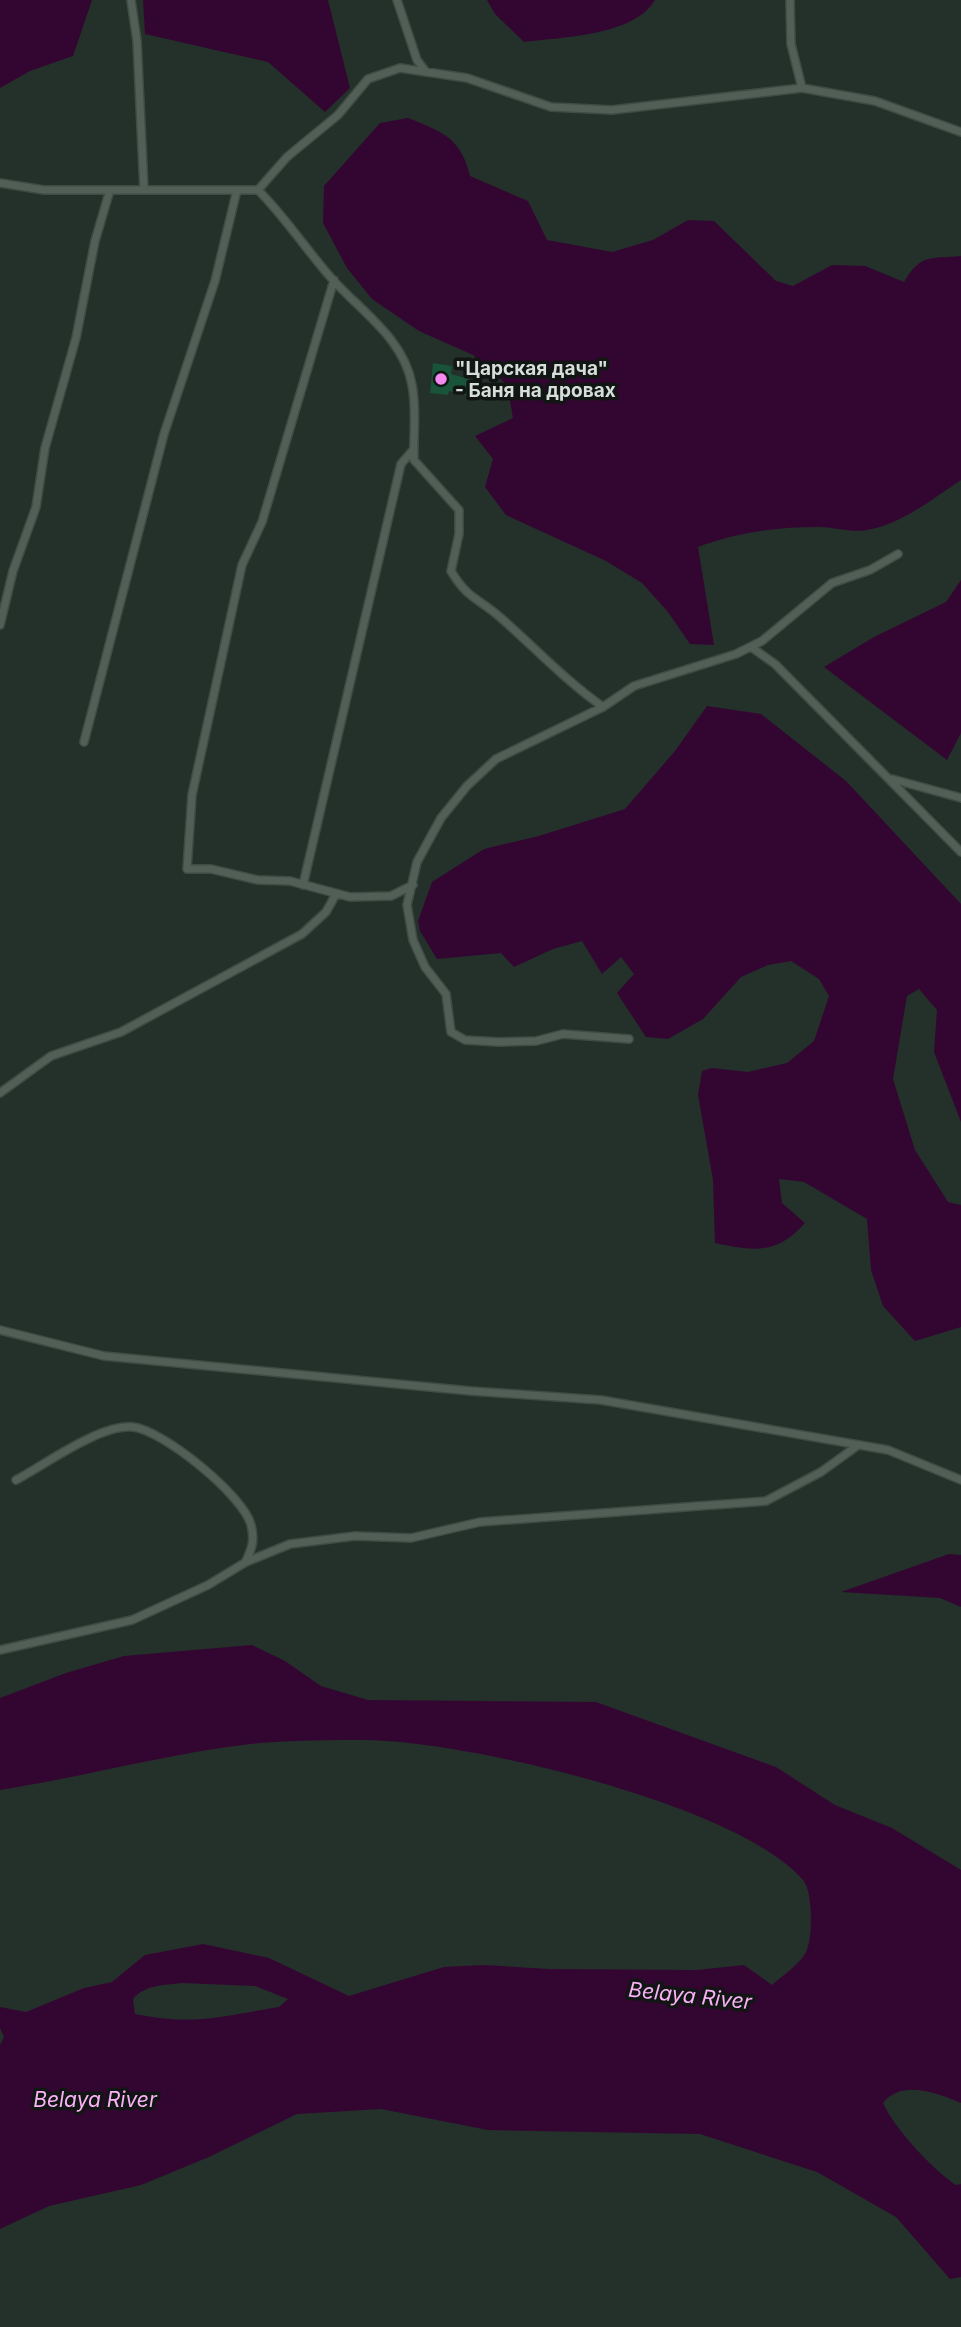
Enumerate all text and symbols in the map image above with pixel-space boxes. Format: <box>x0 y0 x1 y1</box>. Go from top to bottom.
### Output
place label: "Царская дача" - Баня на дровах <box>455 357 616 402</box>
marker: "Царская дача" - Баня на дровах <box>433 371 449 387</box>
water label: Belaya River <box>627 1977 754 2015</box>
water label: Belaya River <box>33 2087 158 2112</box>

